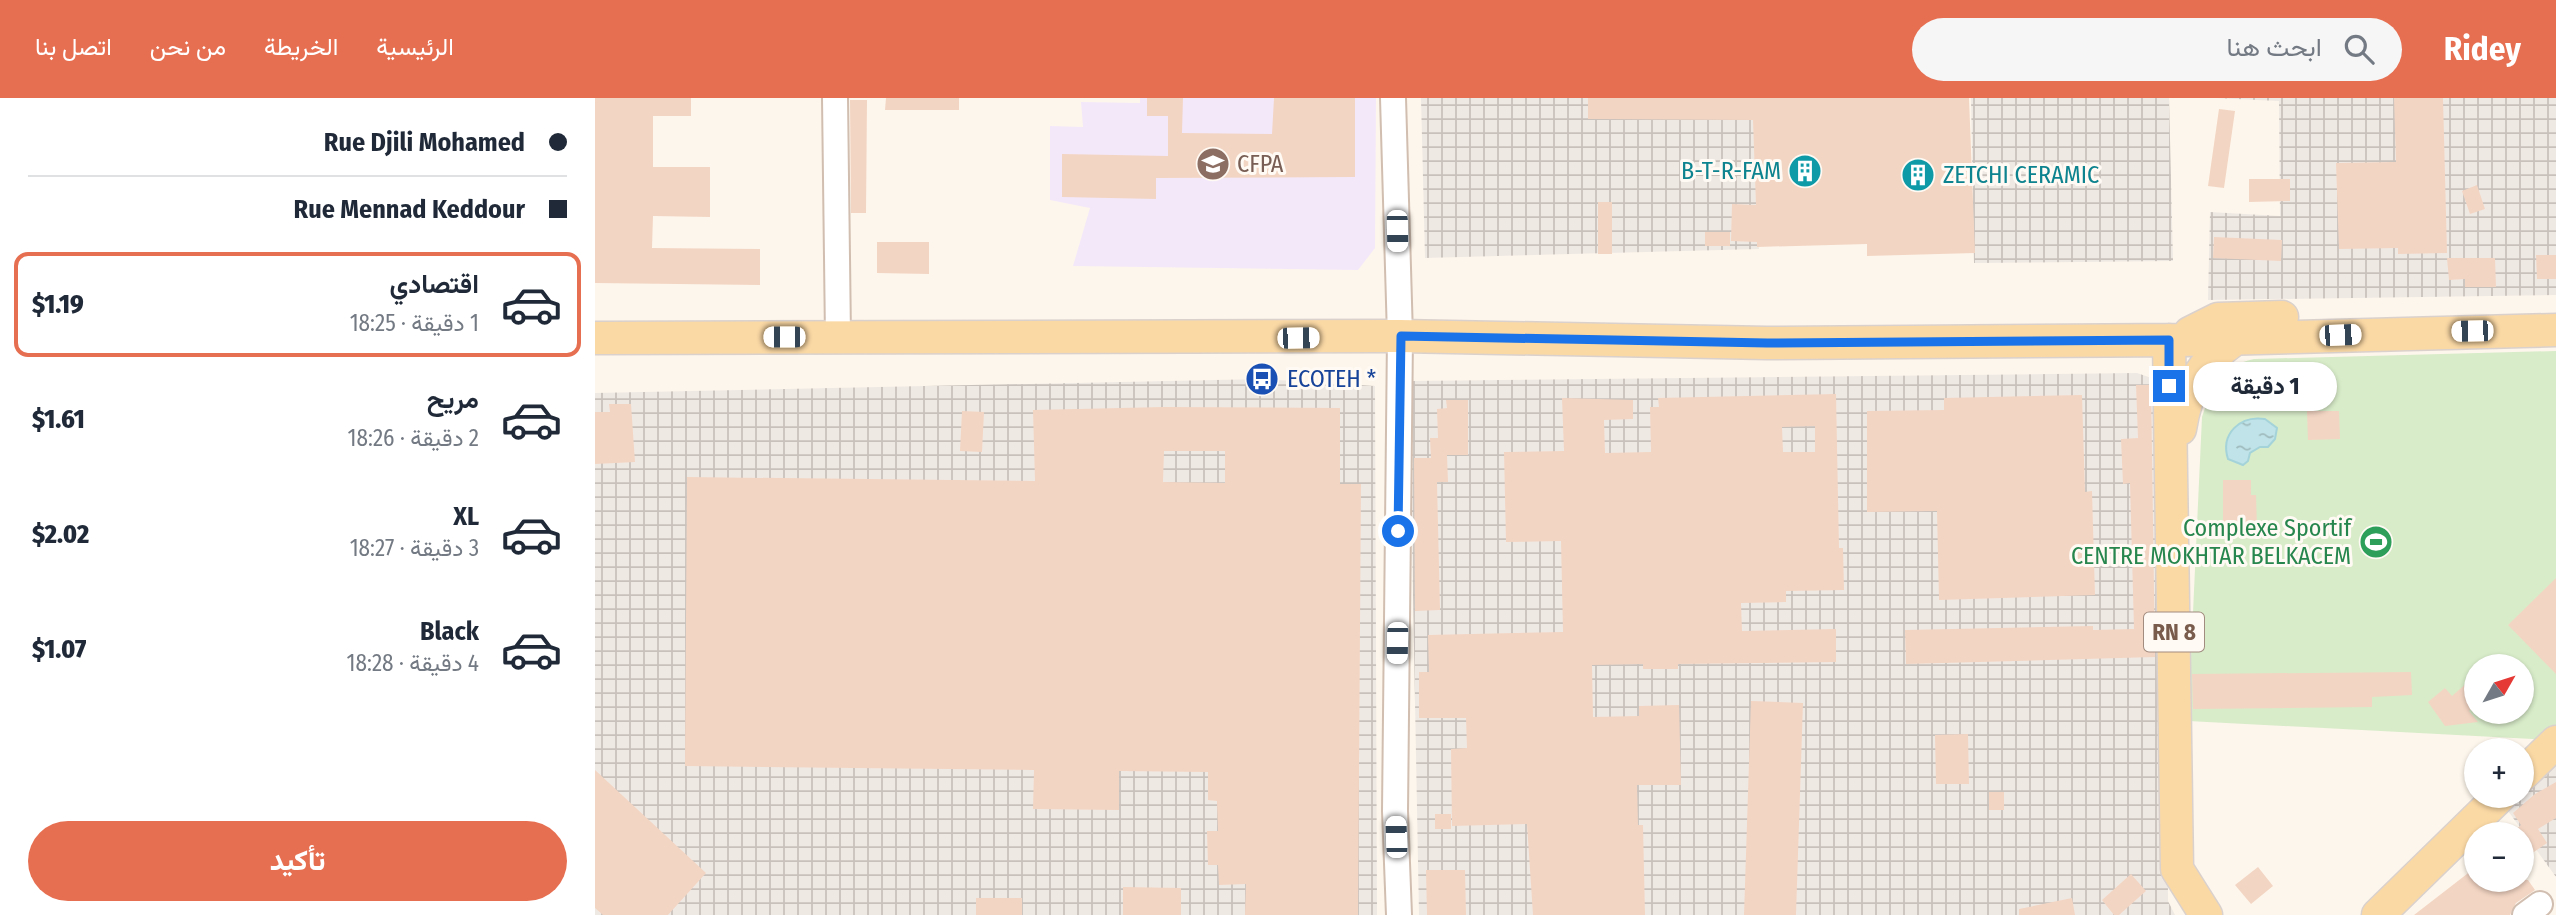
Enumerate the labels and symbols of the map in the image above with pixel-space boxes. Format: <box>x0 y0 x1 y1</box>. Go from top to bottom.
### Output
school or university icon: CFPA <box>1194 145 1232 183</box>
place label: CFPA <box>1237 150 1284 178</box>
building icon: B-T-R-FAM <box>1786 152 1824 190</box>
building icon: ZETCHI CERAMIC <box>1899 156 1937 194</box>
place label: B-T-R-FAM <box>1681 157 1781 185</box>
place label: ZETCHI CERAMIC <box>1943 161 2099 189</box>
car <box>1387 210 1408 252</box>
car <box>2451 320 2494 342</box>
car <box>2319 324 2362 346</box>
car <box>764 327 806 348</box>
car <box>1277 327 1320 349</box>
bus stop icon: ECOTEH * <box>1243 360 1281 398</box>
callout: 1 دقيقة <box>2193 362 2337 410</box>
place label: ECOTEH * <box>1287 365 1376 393</box>
route end <box>2153 370 2185 402</box>
place label: Complexe Sportif CENTRE MOKHTAR BELKACEM <box>2071 514 2353 570</box>
route start <box>1382 515 1414 547</box>
sports icon: Complexe Sportif CENTRE MOKHTAR BELKACEM <box>2357 523 2395 561</box>
road number: RN 8 <box>2144 612 2204 652</box>
car <box>1387 622 1408 664</box>
north arrow <box>2464 654 2534 724</box>
car <box>1385 816 1408 858</box>

